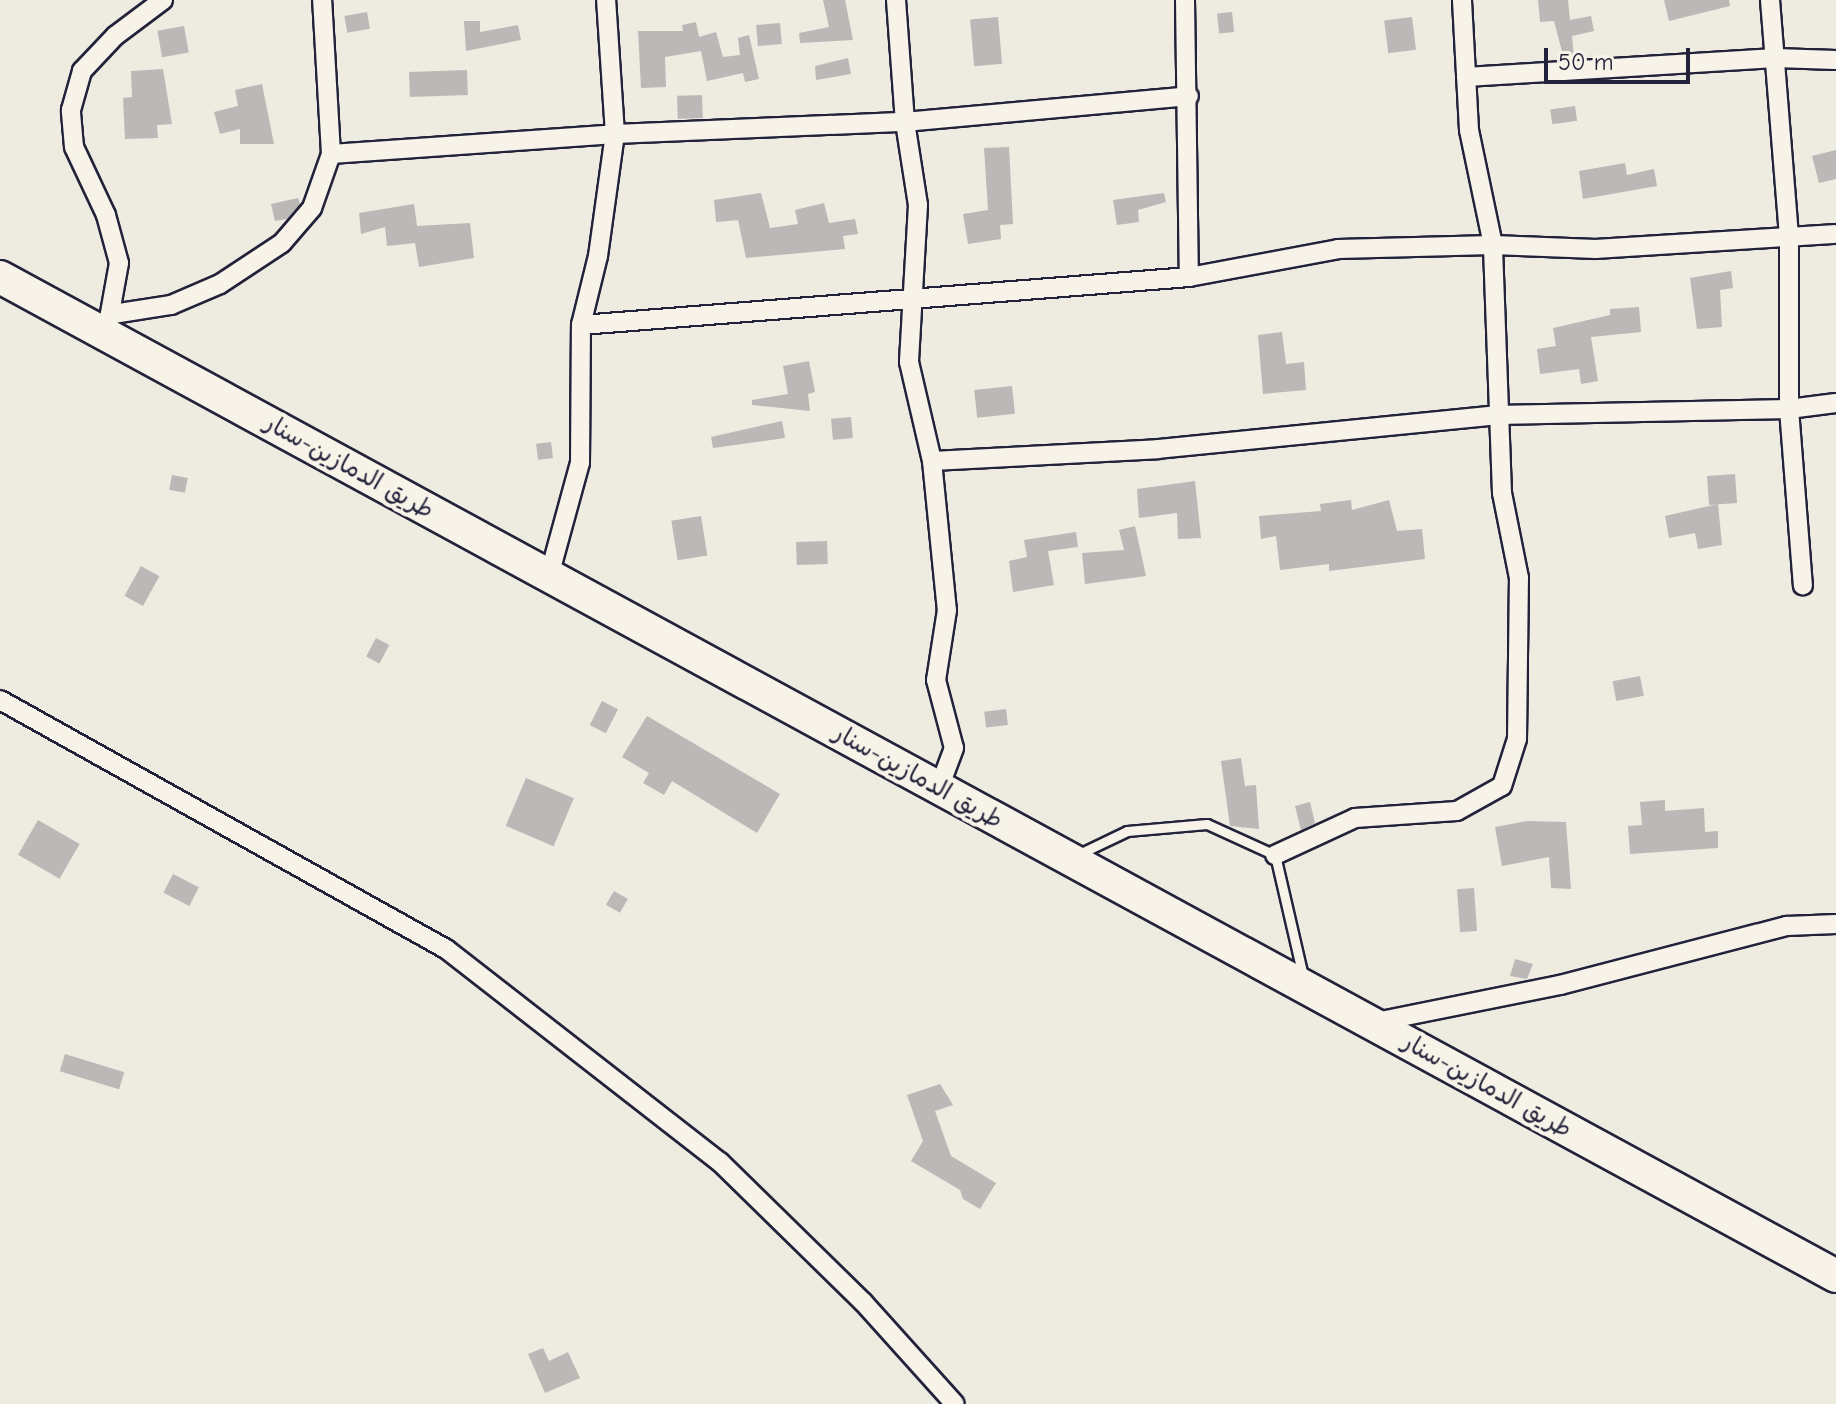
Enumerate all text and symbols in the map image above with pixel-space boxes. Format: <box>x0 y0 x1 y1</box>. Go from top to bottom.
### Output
scale bar <box>1548 32 1694 82</box>
text: 50 m <box>1558 48 1614 76</box>
street label: طريق الدمازين-سنار <box>259 409 439 525</box>
street label: طريق الدمازين-سنار <box>828 719 1008 835</box>
street label: طريق الدمازين-سنار <box>1397 1028 1577 1144</box>

